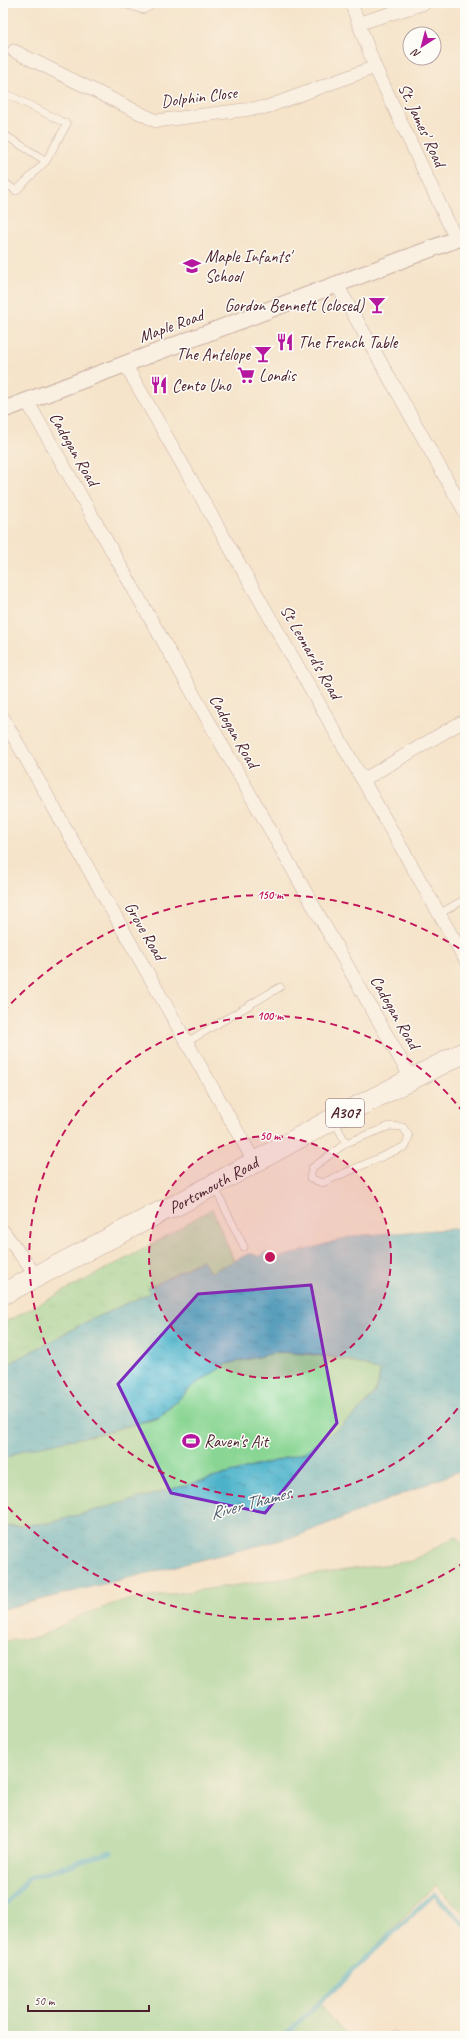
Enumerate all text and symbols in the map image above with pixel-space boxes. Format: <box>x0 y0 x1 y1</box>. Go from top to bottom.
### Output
north arrow <box>402 26 442 66</box>
text: N <box>407 45 423 62</box>
street label: St. James' Road <box>394 80 451 172</box>
street label: Dolphin Close <box>160 82 240 112</box>
place label: Maple Infants' School <box>205 246 294 287</box>
school or university icon: Maple Infants' School <box>182 256 202 276</box>
place label: Gordon Bennett (closed) <box>224 295 365 316</box>
bar icon: Gordon Bennett (closed) <box>367 295 387 315</box>
street label: Maple Road <box>136 304 208 347</box>
restaurant icon: The French Table <box>275 332 295 352</box>
place label: The French Table <box>298 332 399 353</box>
place label: The Antelope <box>176 344 251 365</box>
bar icon: The Antelope <box>253 344 273 364</box>
supermarket icon: Londis <box>236 365 256 385</box>
place label: Londis <box>259 365 298 386</box>
restaurant icon: Cento Uno <box>149 375 169 395</box>
place label: Cento Uno <box>172 375 232 396</box>
street label: Cadogan Road <box>45 409 105 491</box>
street label: St Leonard's Road <box>276 601 348 706</box>
street label: Cadogan Road <box>205 691 265 773</box>
text: 150 m <box>257 887 284 903</box>
street label: Grove Road <box>120 898 171 966</box>
street label: Cadogan Road <box>366 972 426 1054</box>
text: 100 m <box>257 1008 284 1024</box>
road number: A307 <box>326 1099 364 1127</box>
text: 50 m <box>260 1128 281 1144</box>
street label: Portsmouth Road <box>166 1151 264 1218</box>
centre of rings <box>263 1250 277 1264</box>
sports icon: Raven's Ait <box>181 1431 201 1451</box>
place label: Raven's Ait <box>204 1431 270 1452</box>
water label: River Thames <box>208 1481 295 1524</box>
scale bar <box>28 1987 149 2013</box>
text: 50 m <box>34 1993 56 2009</box>

